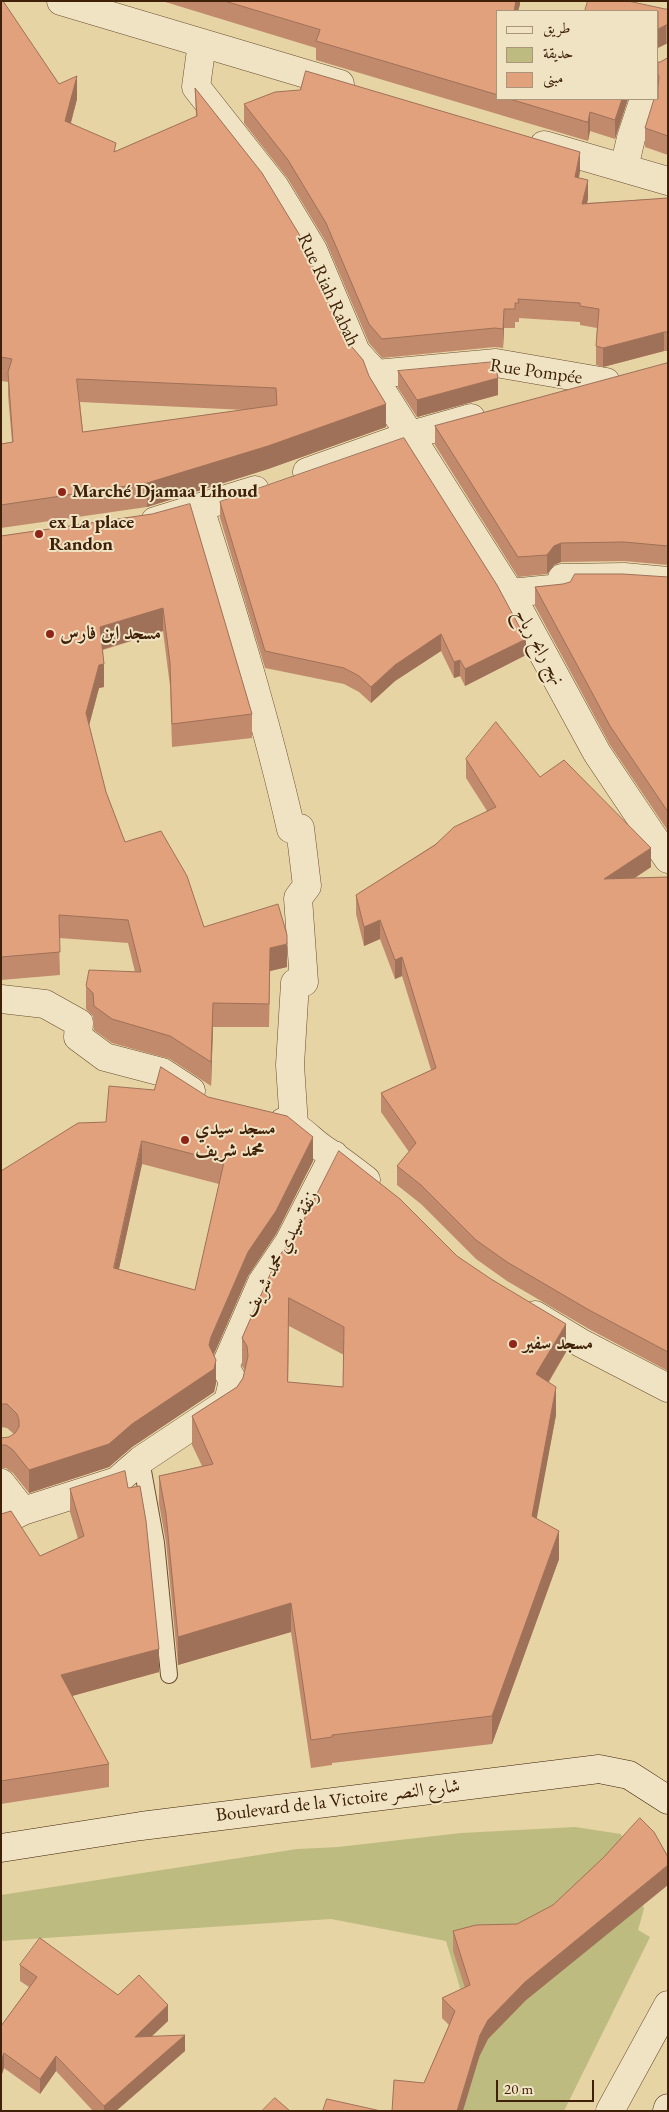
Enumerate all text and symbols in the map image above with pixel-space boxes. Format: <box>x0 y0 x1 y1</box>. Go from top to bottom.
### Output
legend <box>497 10 659 100</box>
text: طريق <box>543 18 570 37</box>
text: حديقة <box>543 43 573 62</box>
text: مبنى <box>543 68 563 87</box>
street label: Rue Riah Rabah <box>292 230 364 350</box>
street label: Rue Pompée <box>488 354 584 390</box>
place label: Marché Djamaa Lihoud <box>72 481 258 503</box>
marker: Marché Djamaa Lihoud <box>56 486 68 498</box>
place label: ex La place Randon <box>49 512 134 556</box>
marker: ex La place Randon <box>33 528 45 540</box>
street label: نهج رابح رياح <box>509 605 569 689</box>
place label: مسجد ابن فارس <box>60 623 161 645</box>
marker: مسجد ابن فارس <box>44 628 56 640</box>
place label: مسجد سيدي محمد شريف <box>195 1118 276 1162</box>
marker: مسجد سيدي محمد شريف <box>179 1134 191 1146</box>
street label: زنقة سيدي محمد شريف <box>238 1187 324 1321</box>
place label: مسجد سفير <box>523 1333 593 1355</box>
marker: مسجد سفير <box>507 1338 519 1350</box>
street label: Boulevard de la Victoire شارع النصر <box>214 1775 462 1827</box>
scale bar <box>499 2070 596 2102</box>
text: 20 m <box>504 2079 533 2098</box>

